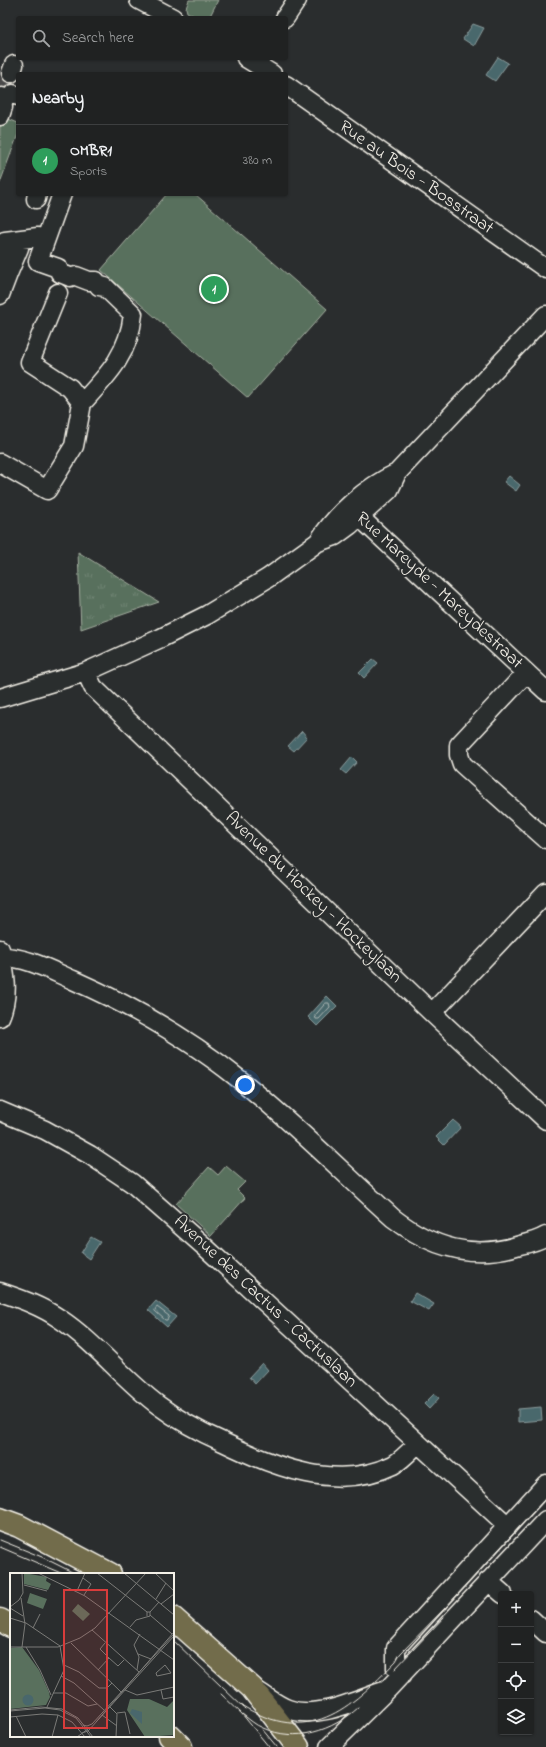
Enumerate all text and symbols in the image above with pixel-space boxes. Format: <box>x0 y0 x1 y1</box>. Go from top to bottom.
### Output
search box <box>16 16 288 60</box>
icon: search <box>30 27 52 49</box>
text: Search here <box>62 27 134 49</box>
text: Nearby <box>32 86 84 111</box>
street label: Rue au Bois - Bosstraat <box>333 115 499 241</box>
text: OMBR1 <box>70 140 112 162</box>
text: 1 <box>43 151 47 170</box>
text: 380 m <box>243 151 272 170</box>
text: Sports <box>70 162 107 181</box>
pin: 1 <box>201 274 227 304</box>
street label: Rue Mareyde - Mareydestraat <box>349 506 529 676</box>
street label: Avenue du Hockey - Hockeylaan <box>218 806 408 990</box>
your location <box>235 1075 255 1095</box>
street label: Avenue des Cactus - Cactuslaan <box>167 1210 363 1395</box>
inset map <box>10 1573 174 1737</box>
map controls <box>498 1591 534 1735</box>
button: + <box>498 1591 534 1627</box>
button: − <box>498 1627 534 1663</box>
button: locate <box>498 1663 534 1699</box>
button: layers <box>498 1699 534 1735</box>

